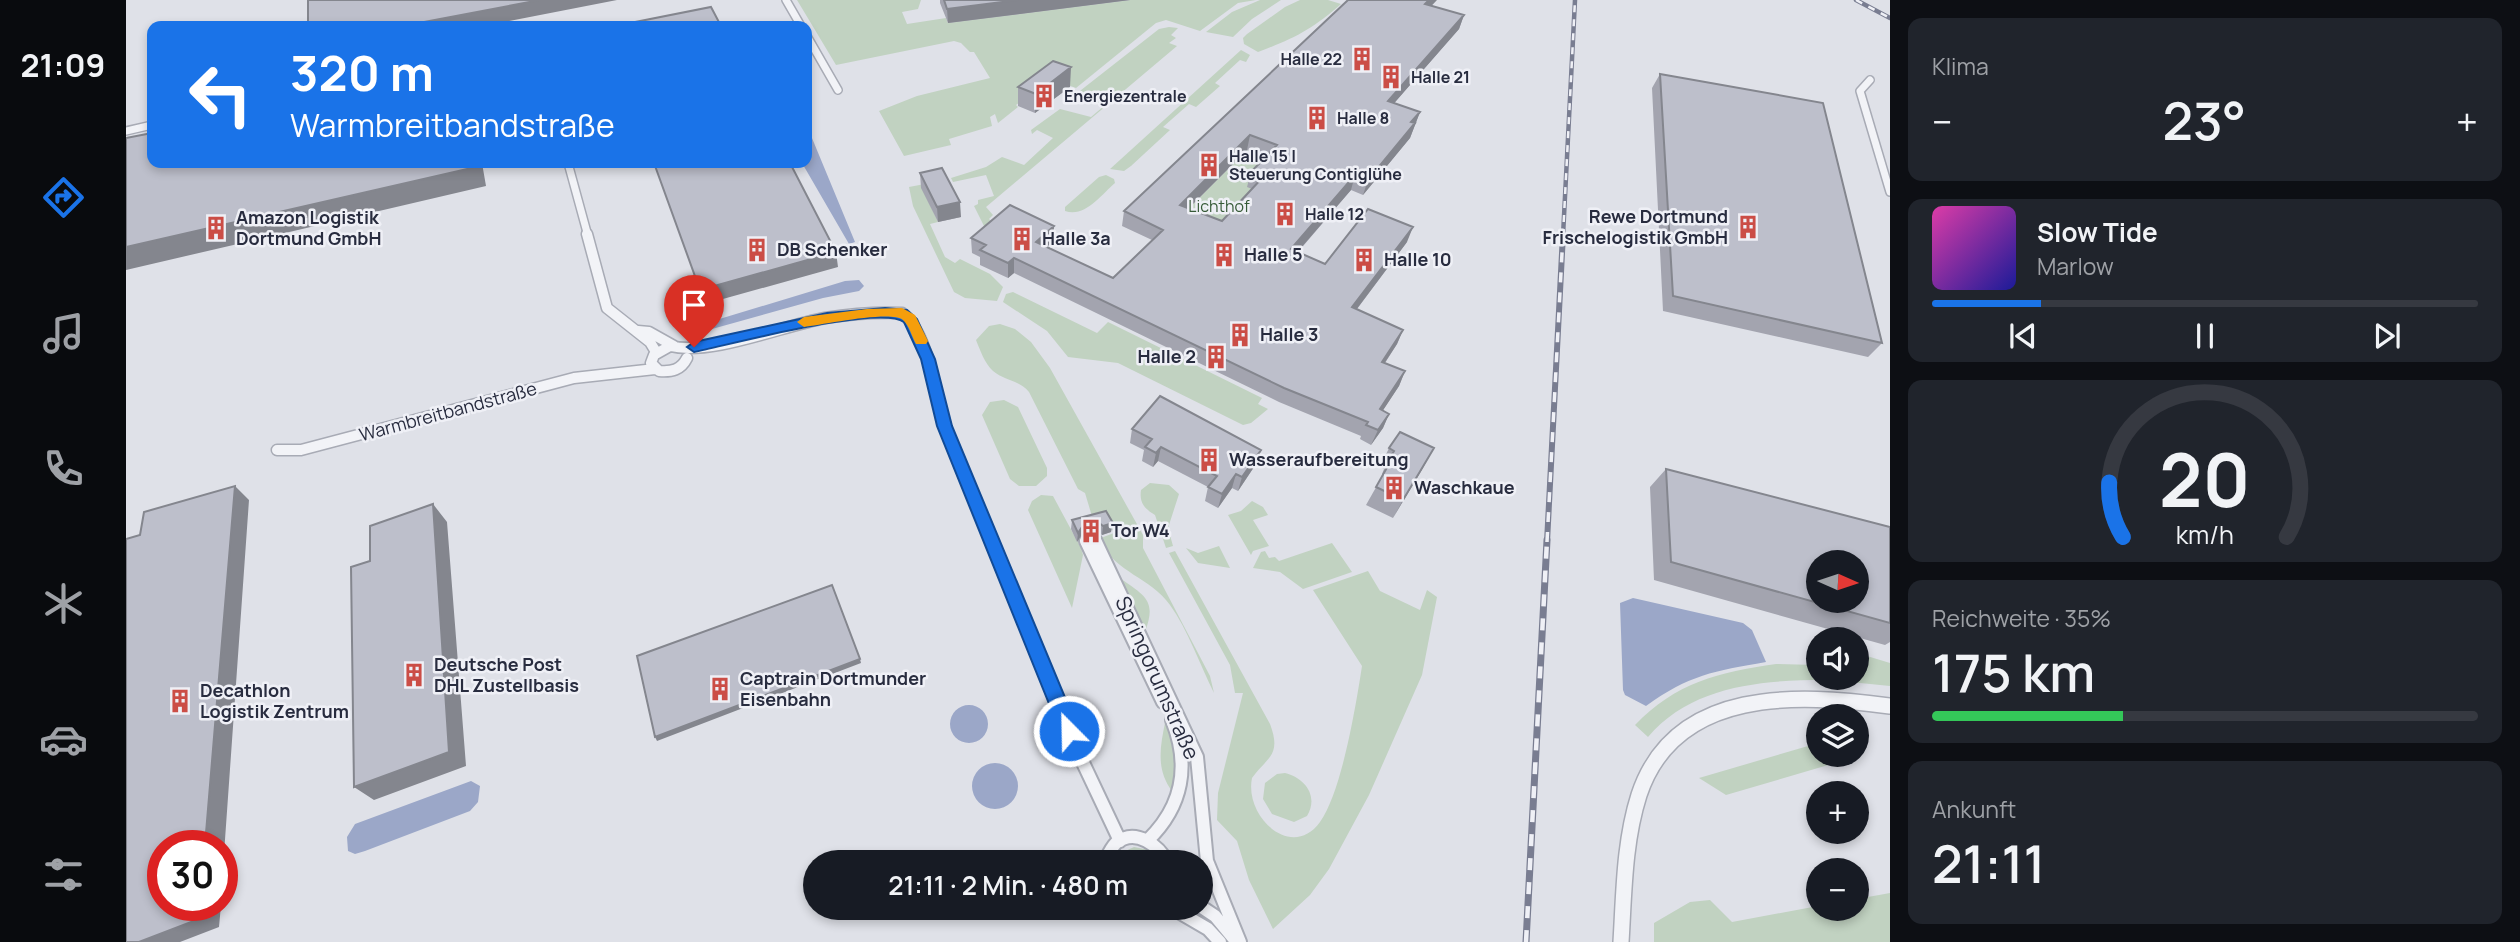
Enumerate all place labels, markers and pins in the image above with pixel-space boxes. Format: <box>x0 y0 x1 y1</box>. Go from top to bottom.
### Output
building icon: Halle 22 <box>1348 45 1376 73</box>
place label: Halle 22 <box>1280 48 1342 70</box>
building icon: Halle 21 <box>1377 63 1405 91</box>
place label: Halle 21 <box>1411 66 1470 88</box>
building icon: Energiezentrale <box>1030 82 1058 110</box>
place label: Energiezentrale <box>1064 85 1187 107</box>
building icon: Halle 8 <box>1303 104 1331 132</box>
place label: Halle 8 <box>1337 107 1389 129</box>
place label: Halle 15 | Steuerung Contiglühe <box>1229 145 1402 185</box>
building icon: Halle 15 | Steuerung Contiglühe <box>1195 151 1223 179</box>
building icon: Halle 12 <box>1271 200 1299 228</box>
place label: Halle 12 <box>1305 203 1364 225</box>
place label: Rewe Dortmund Frischelogistik GmbH <box>1543 204 1728 249</box>
place label: Amazon Logistik Dortmund GmbH <box>236 205 381 250</box>
building icon: Rewe Dortmund Frischelogistik GmbH <box>1734 213 1762 241</box>
building icon: Amazon Logistik Dortmund GmbH <box>202 214 230 242</box>
building icon: Halle 3a <box>1008 225 1036 253</box>
place label: Halle 3a <box>1042 226 1111 250</box>
building icon: DB Schenker <box>743 236 771 264</box>
place label: DB Schenker <box>777 237 887 261</box>
building icon: Halle 5 <box>1210 241 1238 269</box>
place label: Halle 5 <box>1244 242 1302 266</box>
building icon: Halle 10 <box>1350 246 1378 274</box>
place label: Halle 10 <box>1384 247 1452 271</box>
pin <box>664 275 724 347</box>
building icon: Halle 3 <box>1226 321 1254 349</box>
place label: Halle 3 <box>1260 322 1318 346</box>
building icon: Halle 2 <box>1202 343 1230 371</box>
place label: Halle 2 <box>1137 344 1196 368</box>
building icon: Wasseraufbereitung <box>1195 446 1223 474</box>
place label: Wasseraufbereitung <box>1229 447 1409 471</box>
building icon: Waschkaue <box>1380 474 1408 502</box>
place label: Waschkaue <box>1414 475 1515 499</box>
building icon: Tor W4 <box>1077 517 1105 545</box>
place label: Tor W4 <box>1111 518 1170 542</box>
place label: Deutsche Post DHL Zustellbasis <box>434 652 579 697</box>
building icon: Deutsche Post DHL Zustellbasis <box>400 661 428 689</box>
place label: Captrain Dortmunder Eisenbahn <box>740 666 926 711</box>
building icon: Captrain Dortmunder Eisenbahn <box>706 675 734 703</box>
place label: Decathlon Logistik Zentrum <box>200 678 349 723</box>
building icon: Decathlon Logistik Zentrum <box>166 687 194 715</box>

